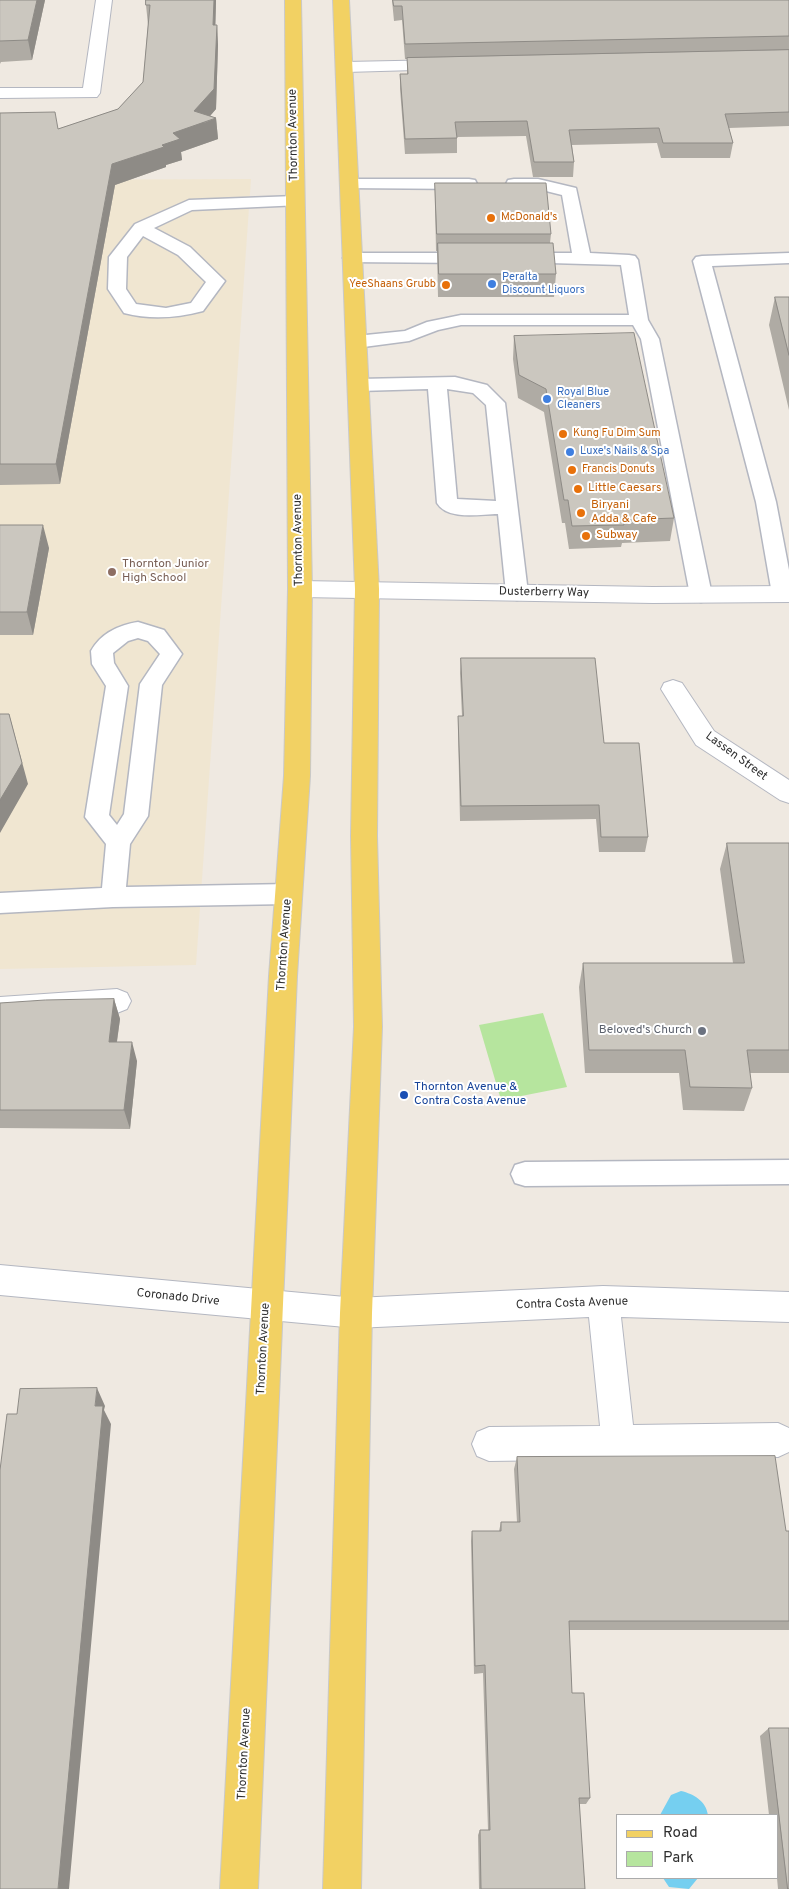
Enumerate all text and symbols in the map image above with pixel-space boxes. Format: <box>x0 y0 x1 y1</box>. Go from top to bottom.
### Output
street label: Thornton Avenue <box>286 89 302 181</box>
place label: McDonald's <box>501 211 557 225</box>
marker: McDonald's <box>485 212 497 224</box>
place label: Peralta Discount Liquors <box>502 271 585 297</box>
place label: YeeShaans Grubb <box>349 278 436 292</box>
marker: Peralta Discount Liquors <box>486 278 498 290</box>
marker: YeeShaans Grubb <box>440 279 452 291</box>
place label: Royal Blue Cleaners <box>557 386 609 412</box>
marker: Royal Blue Cleaners <box>541 393 553 405</box>
place label: Kung Fu Dim Sum <box>573 427 661 441</box>
marker: Kung Fu Dim Sum <box>557 428 569 440</box>
place label: Luxe's Nails & Spa <box>580 445 669 459</box>
marker: Luxe's Nails & Spa <box>564 446 576 458</box>
place label: Francis Donuts <box>582 463 655 477</box>
marker: Francis Donuts <box>566 464 578 476</box>
place label: Little Caesars <box>588 482 662 496</box>
marker: Little Caesars <box>572 483 584 495</box>
street label: Thornton Avenue <box>291 494 307 586</box>
place label: Biryani Adda & Cafe <box>591 499 657 527</box>
marker: Biryani Adda & Cafe <box>575 507 587 519</box>
place label: Subway <box>596 529 638 543</box>
marker: Subway <box>580 530 592 542</box>
place label: Thornton Junior High School <box>122 558 209 586</box>
marker: Thornton Junior High School <box>106 566 118 578</box>
street label: Dusterberry Way <box>499 585 589 601</box>
street label: Lassen Street <box>702 730 770 784</box>
street label: Thornton Avenue <box>275 898 295 992</box>
place label: Beloved's Church <box>599 1024 692 1038</box>
marker: Beloved's Church <box>696 1025 708 1037</box>
place label: Thornton Avenue & Contra Costa Avenue <box>414 1081 526 1109</box>
marker: Thornton Avenue & Contra Costa Avenue <box>398 1089 410 1101</box>
street label: Coronado Drive <box>136 1286 220 1310</box>
street label: Contra Costa Avenue <box>516 1295 628 1313</box>
street label: Thornton Avenue <box>254 1302 274 1396</box>
street label: Thornton Avenue <box>235 1707 255 1801</box>
legend <box>616 1814 779 1879</box>
text: Road <box>663 1824 698 1843</box>
text: Park <box>663 1849 694 1868</box>

